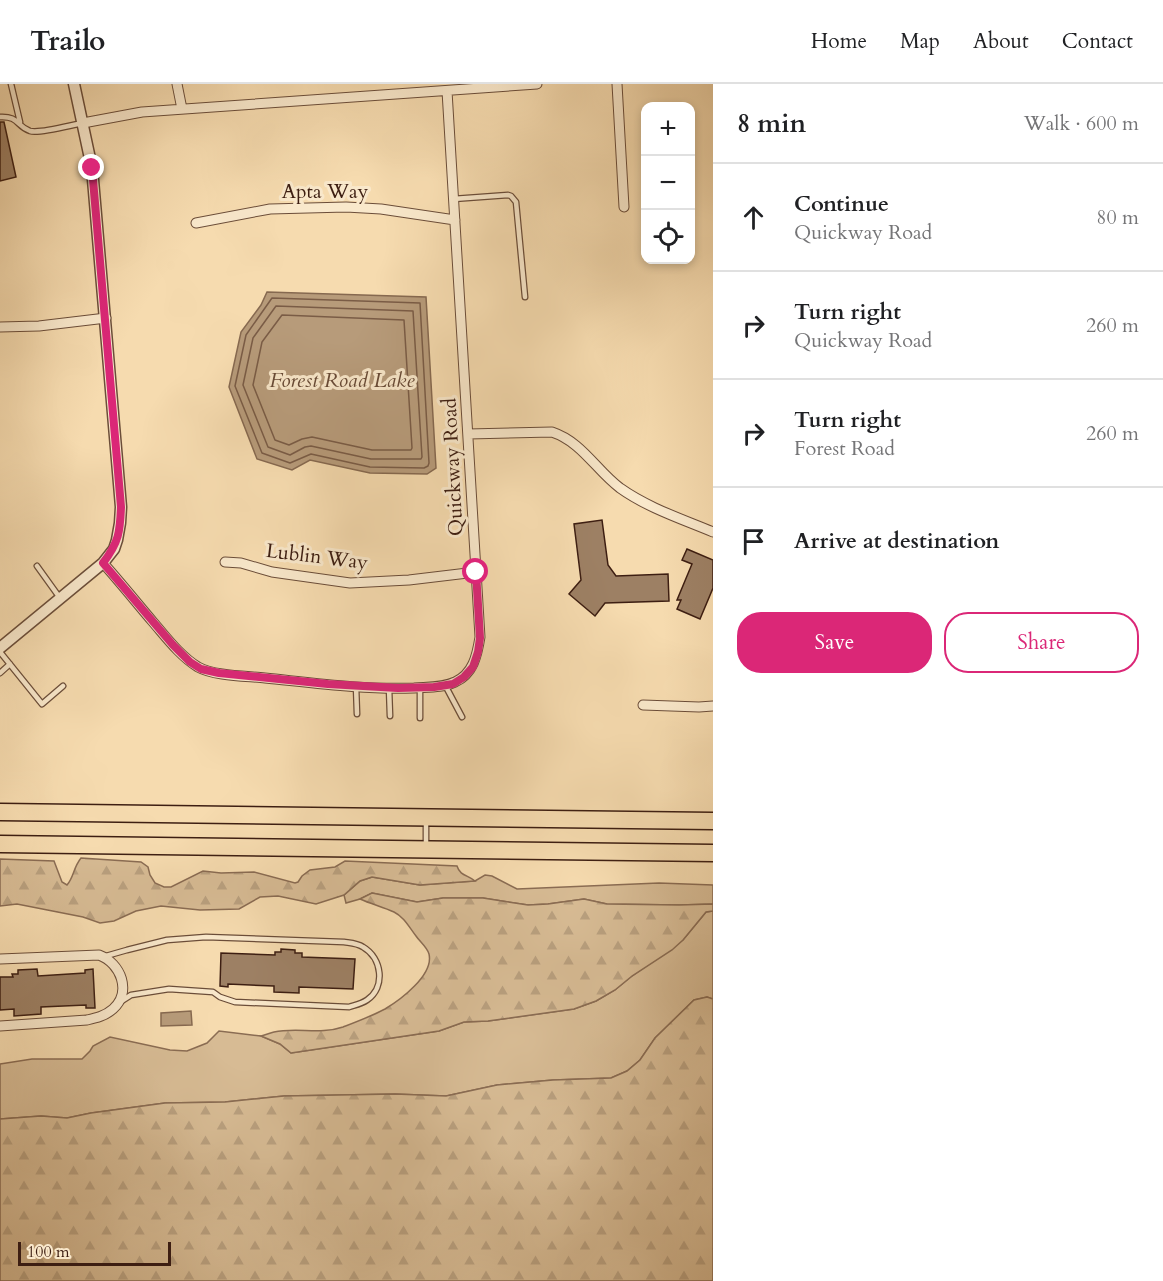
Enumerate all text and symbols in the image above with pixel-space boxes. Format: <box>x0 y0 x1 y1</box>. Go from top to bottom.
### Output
text: Trailo <box>30 22 105 60</box>
text: Home <box>811 27 867 56</box>
text: Map <box>900 27 940 56</box>
text: About <box>973 27 1029 56</box>
text: Contact <box>1062 27 1133 56</box>
map controls <box>641 102 695 264</box>
button: + <box>641 102 695 156</box>
text: 8 min <box>737 106 806 141</box>
text: Walk · 600 m <box>1024 110 1139 137</box>
route end <box>78 154 104 180</box>
button: − <box>641 156 695 210</box>
street label: Apta Way <box>282 178 369 205</box>
text: Continue <box>794 189 889 219</box>
icon: ahead <box>737 201 770 234</box>
text: 80 m <box>1096 204 1139 231</box>
button: locate <box>641 210 695 264</box>
text: Quickway Road <box>794 219 932 246</box>
text: Turn right <box>794 297 901 327</box>
icon: right <box>737 309 770 342</box>
text: 260 m <box>1086 312 1139 339</box>
text: Quickway Road <box>794 327 932 354</box>
water label: Forest Road Lake <box>269 366 415 395</box>
street label: Quickway Road <box>435 397 470 537</box>
text: Turn right <box>794 405 901 435</box>
icon: right <box>737 417 770 450</box>
text: 260 m <box>1086 420 1139 447</box>
text: Forest Road <box>794 435 895 462</box>
icon: arrive <box>737 525 770 558</box>
text: Arrive at destination <box>794 526 999 556</box>
street label: Lublin Way <box>264 537 370 576</box>
route start <box>462 558 488 584</box>
button: Save <box>737 612 932 673</box>
button: Share <box>944 612 1139 673</box>
scale bar <box>18 1239 171 1266</box>
text: 100 m <box>27 1241 69 1263</box>

